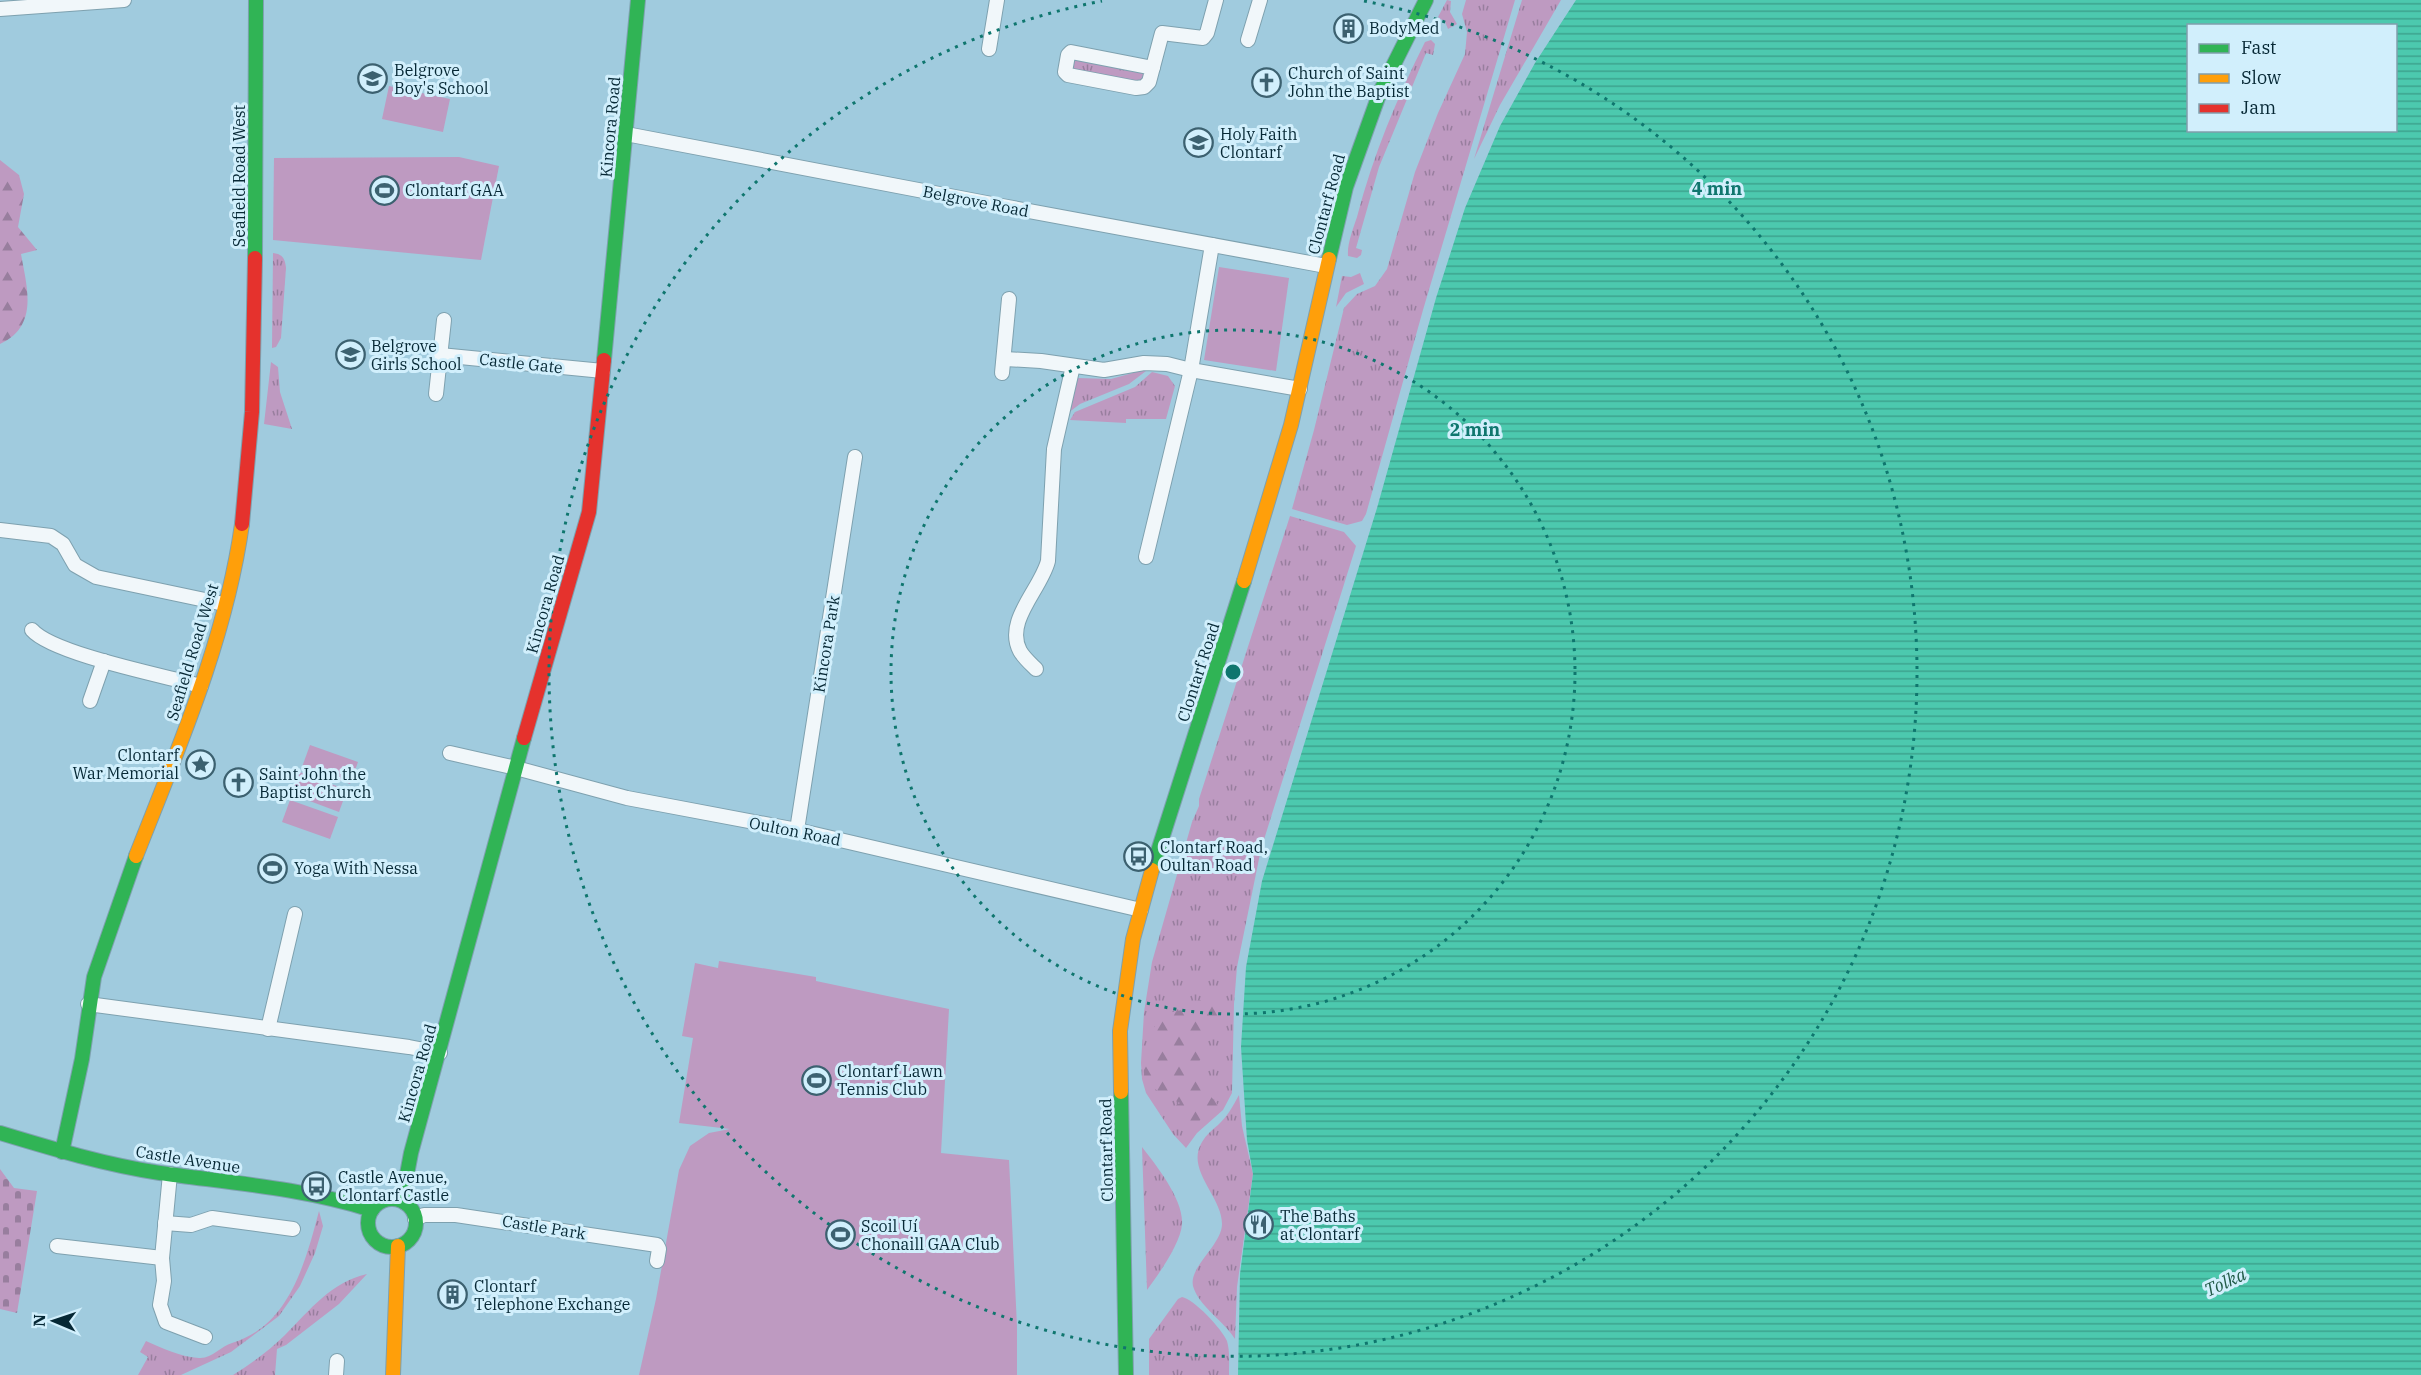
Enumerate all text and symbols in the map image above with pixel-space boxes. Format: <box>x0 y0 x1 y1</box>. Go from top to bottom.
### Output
building icon: BodyMed <box>1332 12 1364 44</box>
place label: BodyMed <box>1369 18 1440 38</box>
legend <box>2187 24 2397 132</box>
text: Fast <box>2241 36 2276 59</box>
place label: Belgrove Boy's School <box>394 60 489 98</box>
school or university icon: Belgrove Boy's School <box>357 63 389 95</box>
place label: Church of Saint John the Baptist <box>1288 63 1410 101</box>
church icon: Church of Saint John the Baptist <box>1251 66 1283 98</box>
text: Slow <box>2241 66 2281 89</box>
street label: Kincora Road <box>596 75 624 178</box>
text: Jam <box>2241 96 2276 119</box>
street label: Seafield Road West <box>229 104 249 247</box>
place label: Holy Faith Clontarf <box>1220 124 1297 162</box>
school or university icon: Holy Faith Clontarf <box>1183 127 1215 159</box>
street label: Clontarf Road <box>1303 151 1349 257</box>
sports icon: Clontarf GAA <box>368 174 400 206</box>
text: 4 min <box>1692 177 1742 200</box>
place label: Clontarf GAA <box>405 180 504 200</box>
street label: Belgrove Road <box>921 181 1031 221</box>
place label: Belgrove Girls School <box>371 336 462 374</box>
school or university icon: Belgrove Girls School <box>334 339 366 371</box>
street label: Castle Gate <box>478 349 564 377</box>
text: 2 min <box>1450 418 1500 441</box>
street label: Kincora Road <box>521 552 569 655</box>
street label: Seafield Road West <box>162 581 222 723</box>
street label: Kincora Park <box>808 593 844 694</box>
street label: Clontarf Road <box>1172 619 1224 724</box>
centre of rings <box>1223 662 1243 682</box>
place label: Clontarf War Memorial <box>72 745 181 783</box>
place icon: Clontarf War Memorial <box>184 748 216 780</box>
place label: Saint John the Baptist Church <box>259 764 372 802</box>
church icon: Saint John the Baptist Church <box>222 767 254 799</box>
street label: Oulton Road <box>747 812 843 850</box>
place label: Clontarf Road, Oultan Road <box>1160 837 1268 875</box>
bus stop icon: Clontarf Road, Oultan Road <box>1123 840 1155 872</box>
sports icon: Yoga With Nessa <box>257 852 289 884</box>
place label: Yoga With Nessa <box>294 858 418 878</box>
street label: Kincora Road <box>393 1021 441 1124</box>
place label: Clontarf Lawn Tennis Club <box>837 1061 943 1099</box>
sports icon: Clontarf Lawn Tennis Club <box>800 1064 832 1096</box>
street label: Clontarf Road <box>1095 1098 1117 1202</box>
street label: Castle Avenue <box>134 1141 242 1177</box>
place label: Castle Avenue, Clontarf Castle <box>338 1167 449 1205</box>
bus stop icon: Castle Avenue, Clontarf Castle <box>301 1170 333 1202</box>
place label: The Baths at Clontarf <box>1280 1206 1361 1244</box>
restaurant icon: The Baths at Clontarf <box>1243 1209 1275 1241</box>
street label: Castle Park <box>501 1211 588 1244</box>
place label: Scoil Uí Chonaill GAA Club <box>861 1216 1000 1254</box>
sports icon: Scoil Uí Chonaill GAA Club <box>824 1219 856 1251</box>
water label: Tolka <box>2200 1262 2250 1302</box>
place label: Clontarf Telephone Exchange <box>474 1276 630 1314</box>
building icon: Clontarf Telephone Exchange <box>437 1279 469 1311</box>
north arrow <box>24 1291 84 1351</box>
text: N <box>29 1314 49 1327</box>

